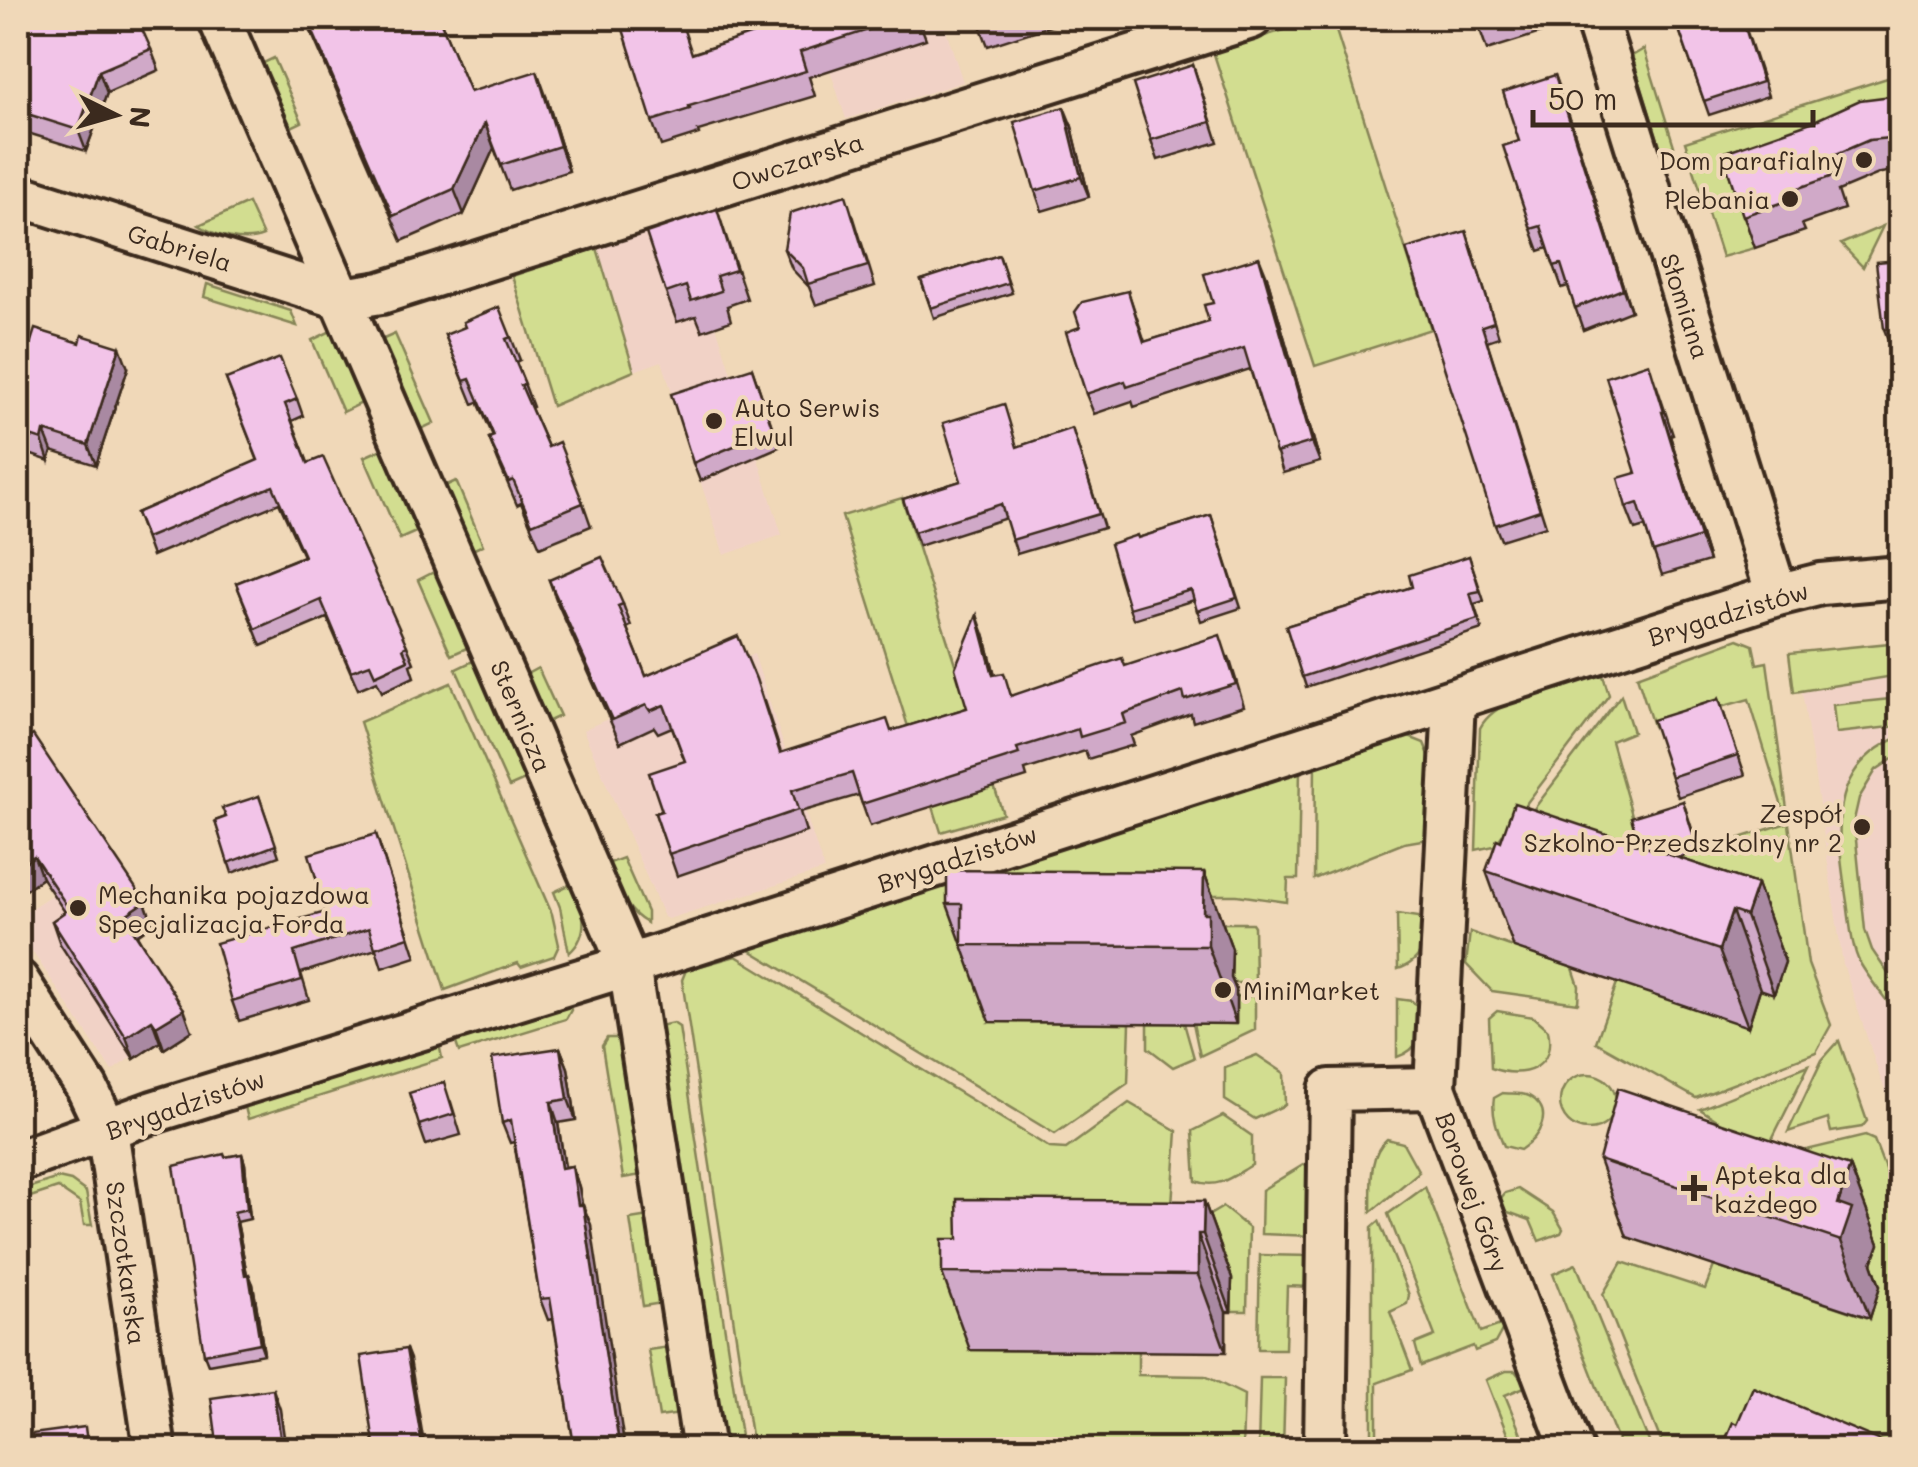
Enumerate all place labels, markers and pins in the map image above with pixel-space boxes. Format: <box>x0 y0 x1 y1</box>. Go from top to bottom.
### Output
place label: Dom parafialny <box>1659 144 1844 177</box>
marker: Dom parafialny <box>1853 149 1875 171</box>
place label: Plebania <box>1664 183 1770 215</box>
marker: Plebania <box>1779 188 1801 210</box>
place label: Auto Serwis Elwul <box>734 391 880 452</box>
marker: Auto Serwis Elwul <box>703 410 725 432</box>
place label: Zespół Szkolno-Przedszkolny nr 2 <box>1524 797 1842 859</box>
marker: Zespół Szkolno-Przedszkolny nr 2 <box>1851 816 1873 838</box>
place label: Mechanika pojazdowa Specjalizacja Forda <box>98 878 370 939</box>
marker: Mechanika pojazdowa Specjalizacja Forda <box>67 897 89 919</box>
place label: MiniMarket <box>1243 974 1380 1006</box>
marker: MiniMarket <box>1212 979 1234 1001</box>
place label: Apteka dla każdego <box>1714 1158 1848 1219</box>
marker: Apteka dla każdego <box>1683 1177 1705 1199</box>

